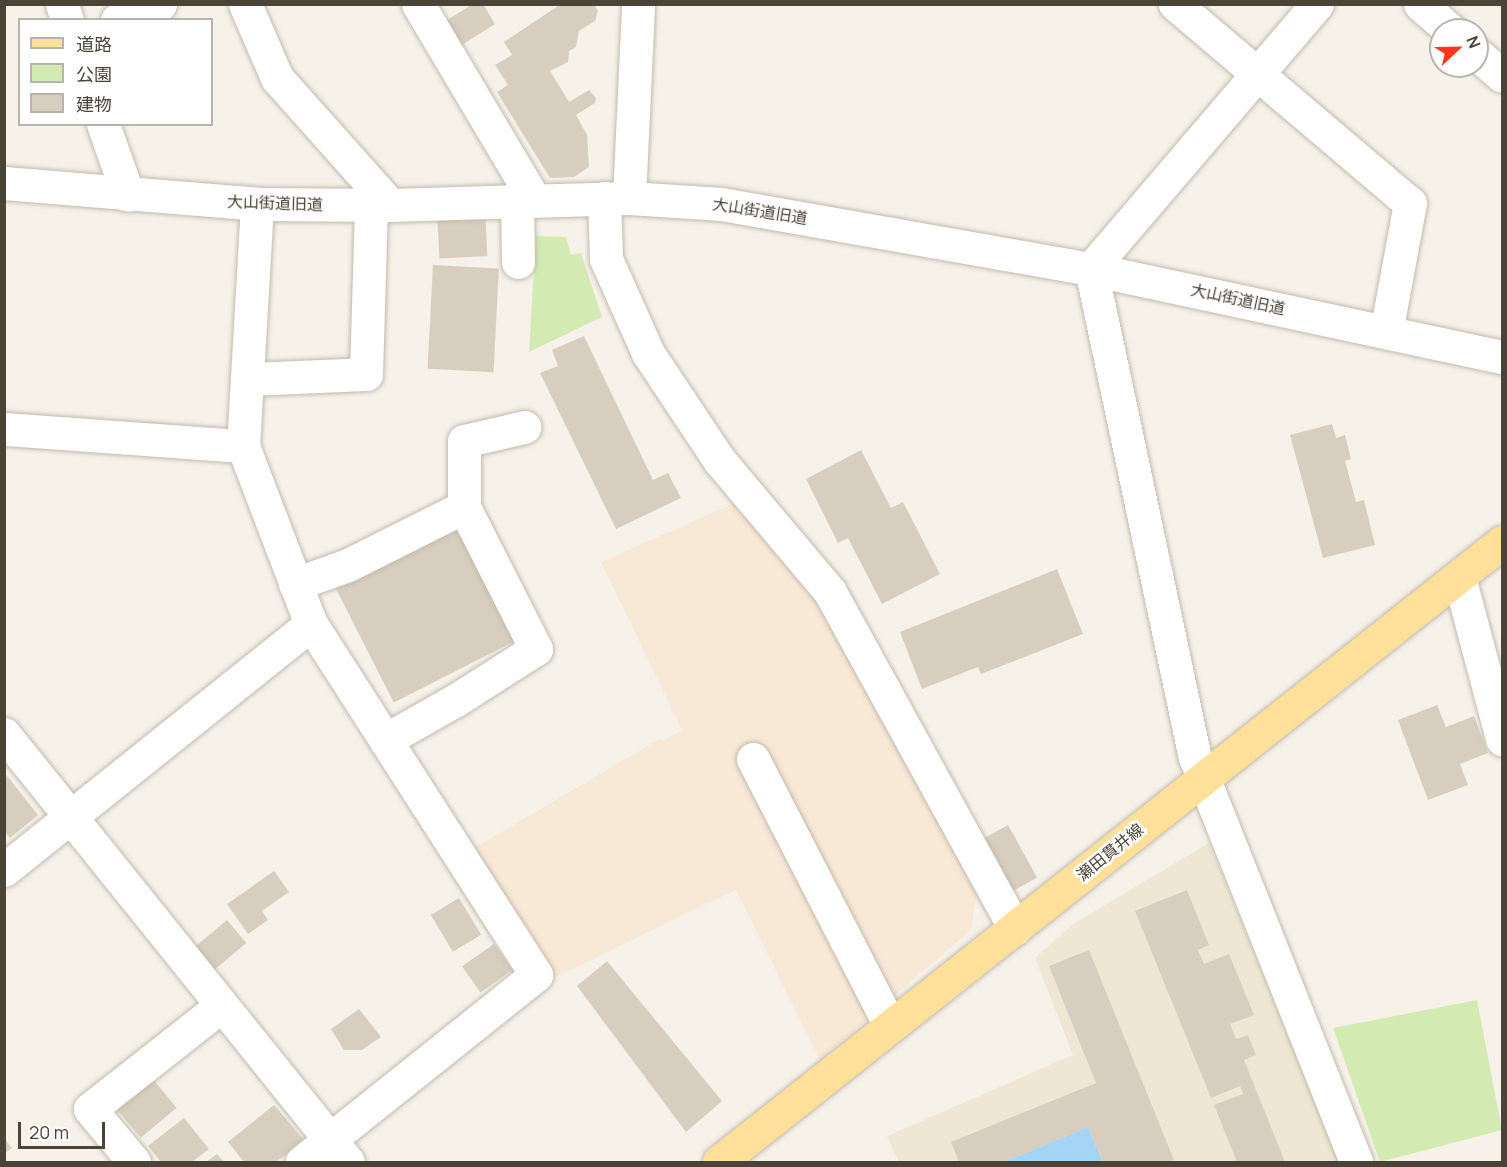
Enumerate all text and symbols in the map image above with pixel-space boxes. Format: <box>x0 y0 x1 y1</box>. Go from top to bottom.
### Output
legend <box>18 18 213 126</box>
north arrow <box>1429 18 1489 78</box>
text: 道路 <box>76 32 112 56</box>
text: N <box>1461 33 1486 51</box>
text: 公園 <box>76 62 112 86</box>
text: 建物 <box>76 92 112 116</box>
street label: 大山街道旧道 <box>227 192 323 214</box>
street label: 大山街道旧道 <box>711 194 809 228</box>
street label: 大山街道旧道 <box>1189 280 1287 318</box>
street label: 瀬田貫井線 <box>1073 819 1147 885</box>
scale bar <box>21 1110 108 1148</box>
text: 20 m <box>29 1120 69 1144</box>

